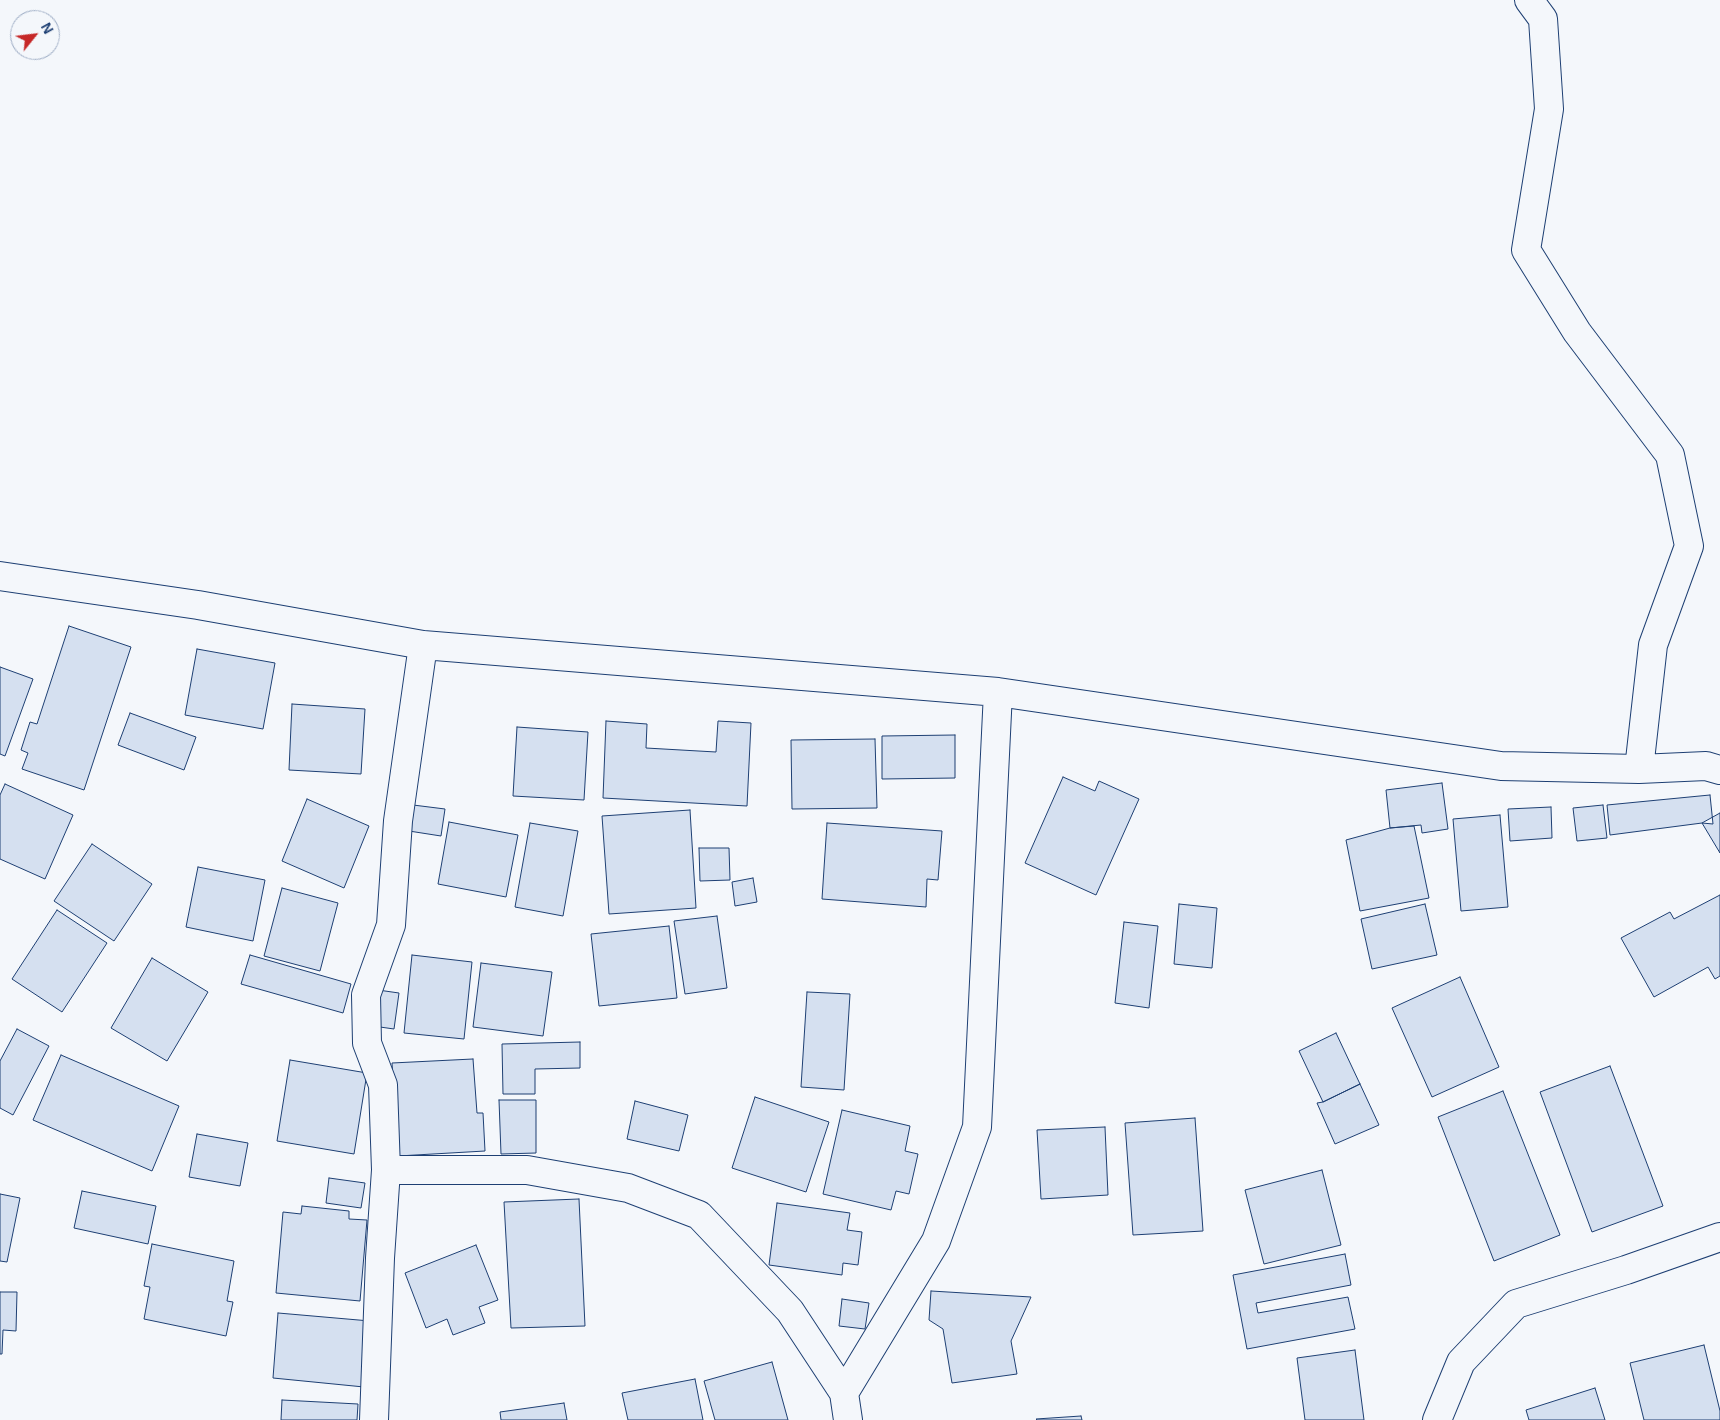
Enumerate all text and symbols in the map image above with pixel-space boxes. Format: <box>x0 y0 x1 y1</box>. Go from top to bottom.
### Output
north arrow <box>10 10 60 60</box>
text: N <box>38 20 57 37</box>

